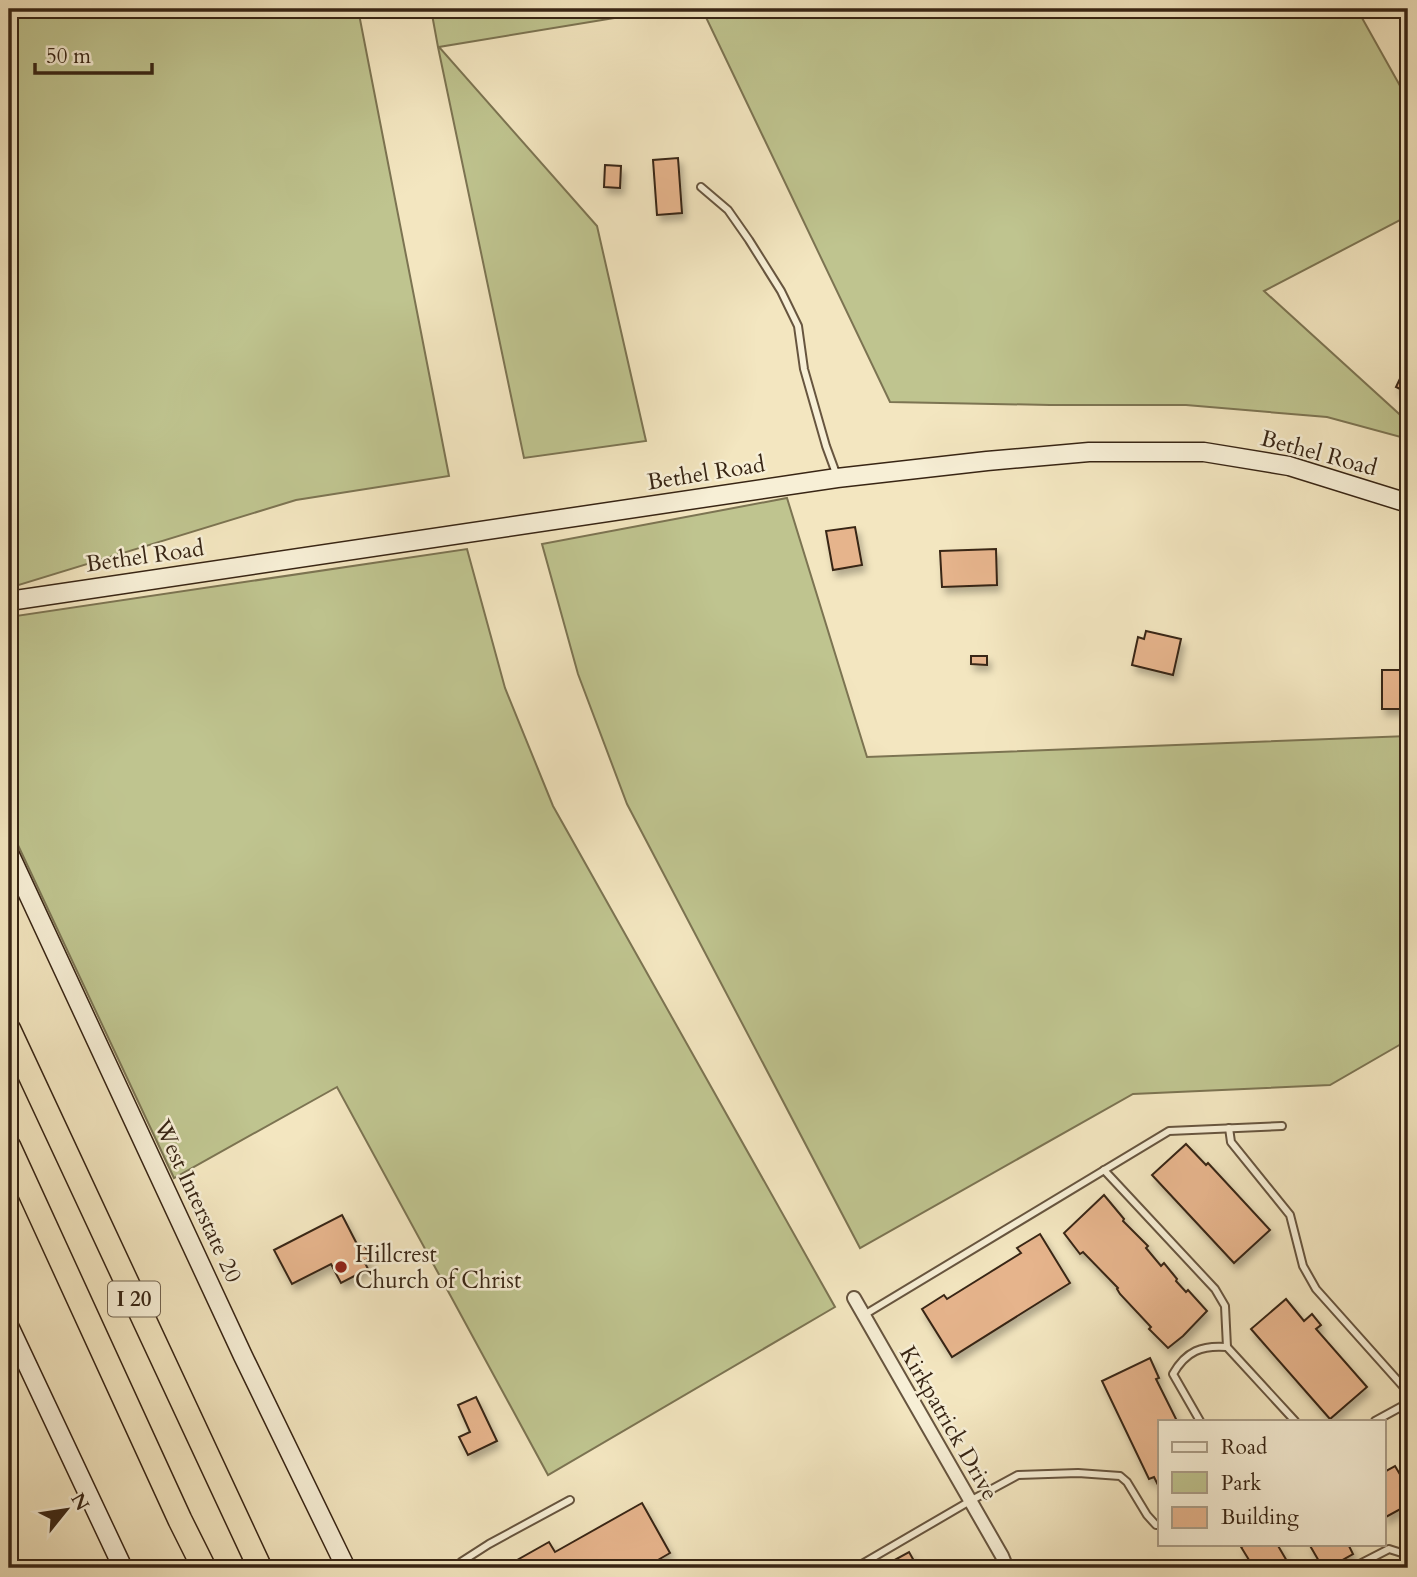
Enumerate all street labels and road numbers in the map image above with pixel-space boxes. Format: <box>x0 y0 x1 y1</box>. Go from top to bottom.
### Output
street label: Bethel Road <box>1258 423 1381 484</box>
street label: Bethel Road <box>645 448 768 498</box>
street label: Bethel Road <box>84 532 207 580</box>
street label: West Interstate 20 <box>146 1114 249 1287</box>
road number: I 20 <box>108 1282 160 1316</box>
street label: Kirkpatrick Drive <box>892 1340 1006 1506</box>

